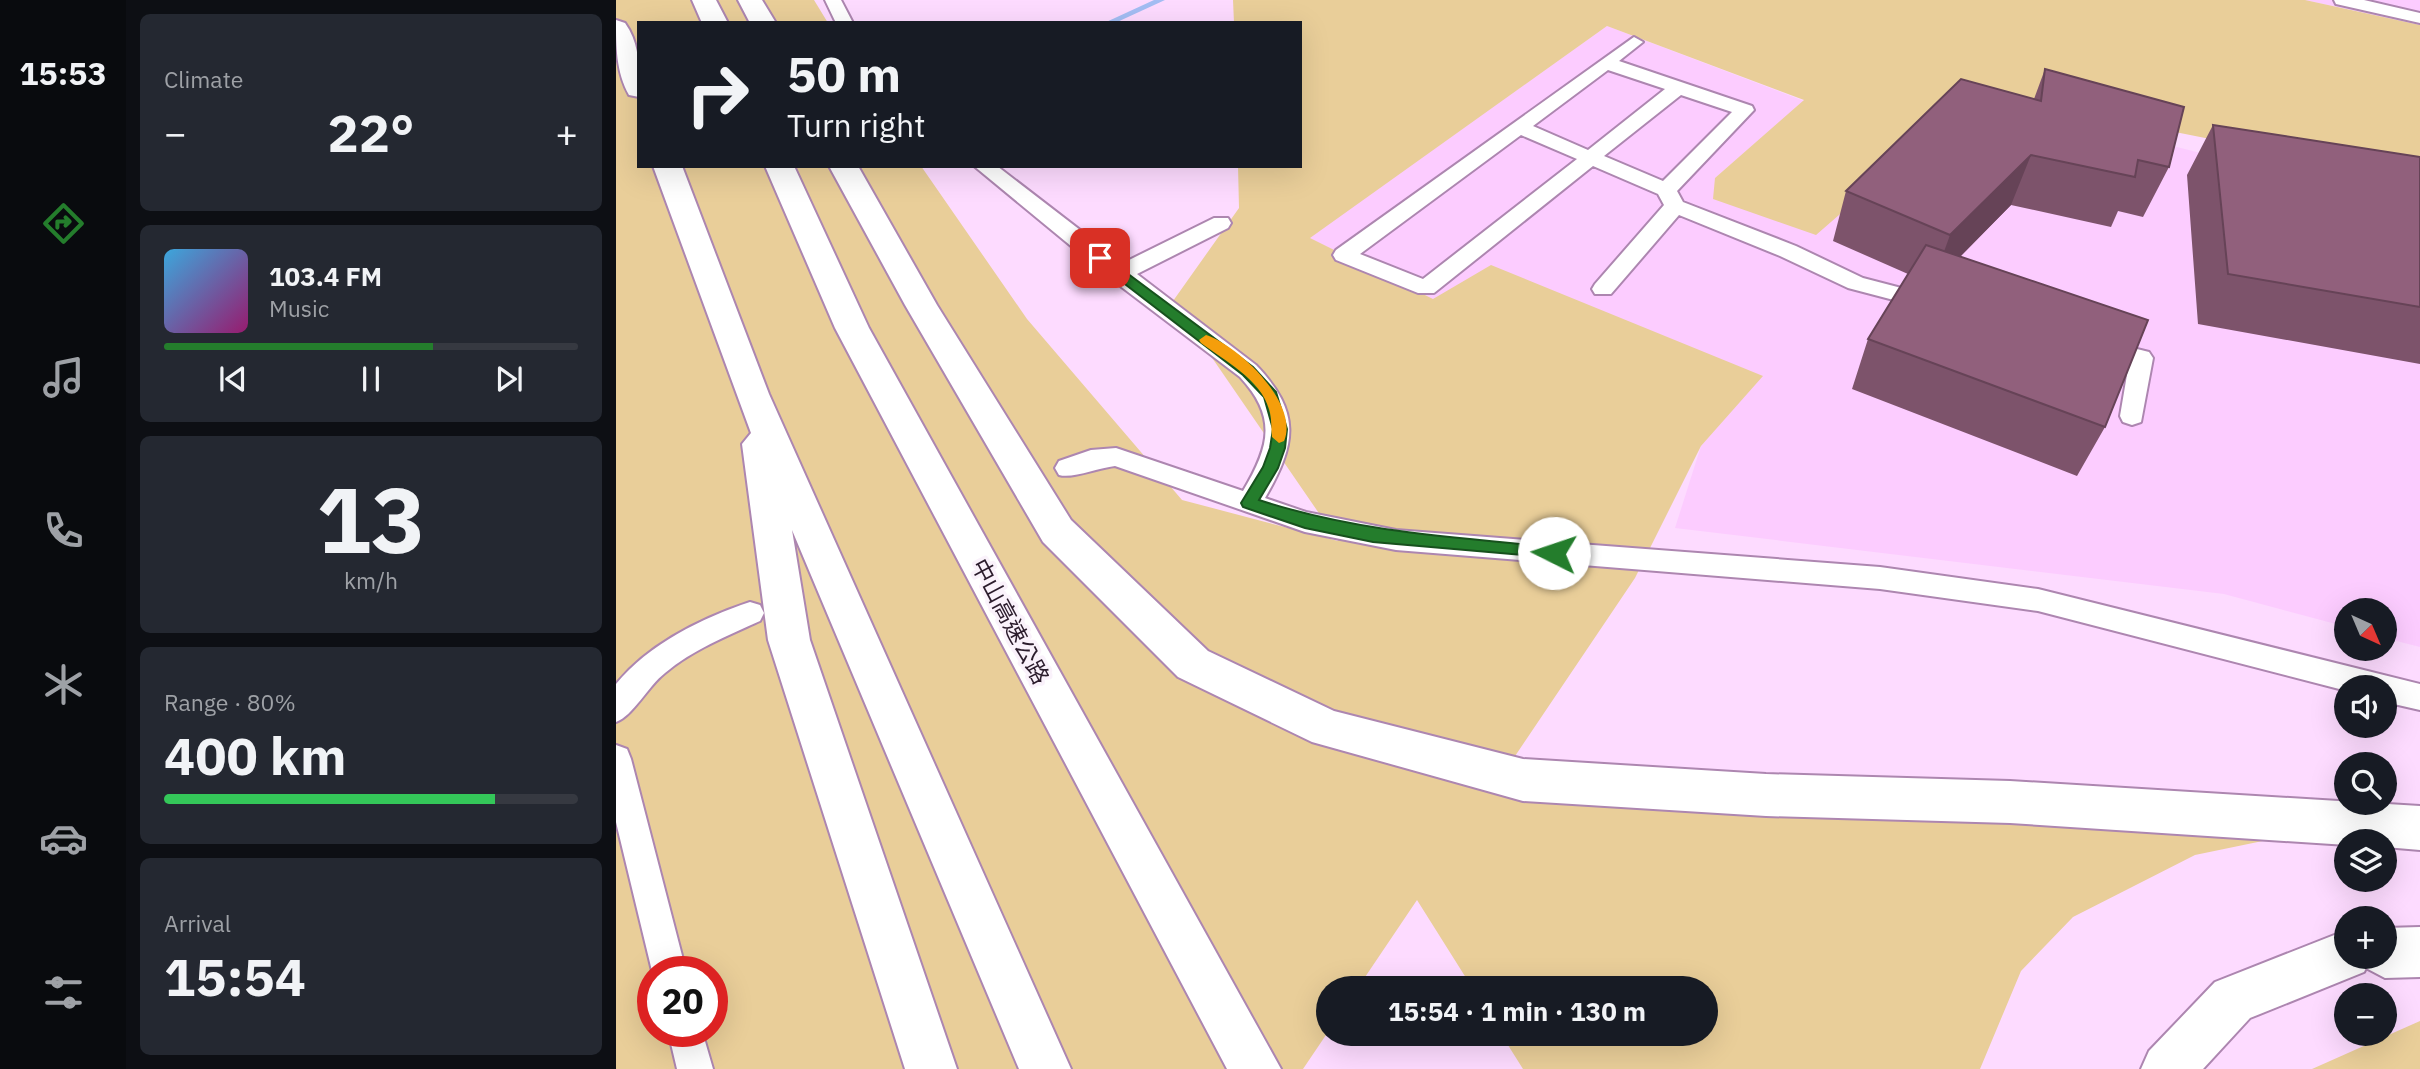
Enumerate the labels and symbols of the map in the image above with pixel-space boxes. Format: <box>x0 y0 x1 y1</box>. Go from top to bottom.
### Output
pin <box>1070 228 1130 288</box>
position arrow <box>1517 516 1591 590</box>
street label: 中山高速公路 <box>965 553 1057 689</box>
north arrow <box>2334 598 2398 662</box>
speed limit sign: 20 <box>637 956 728 1047</box>

